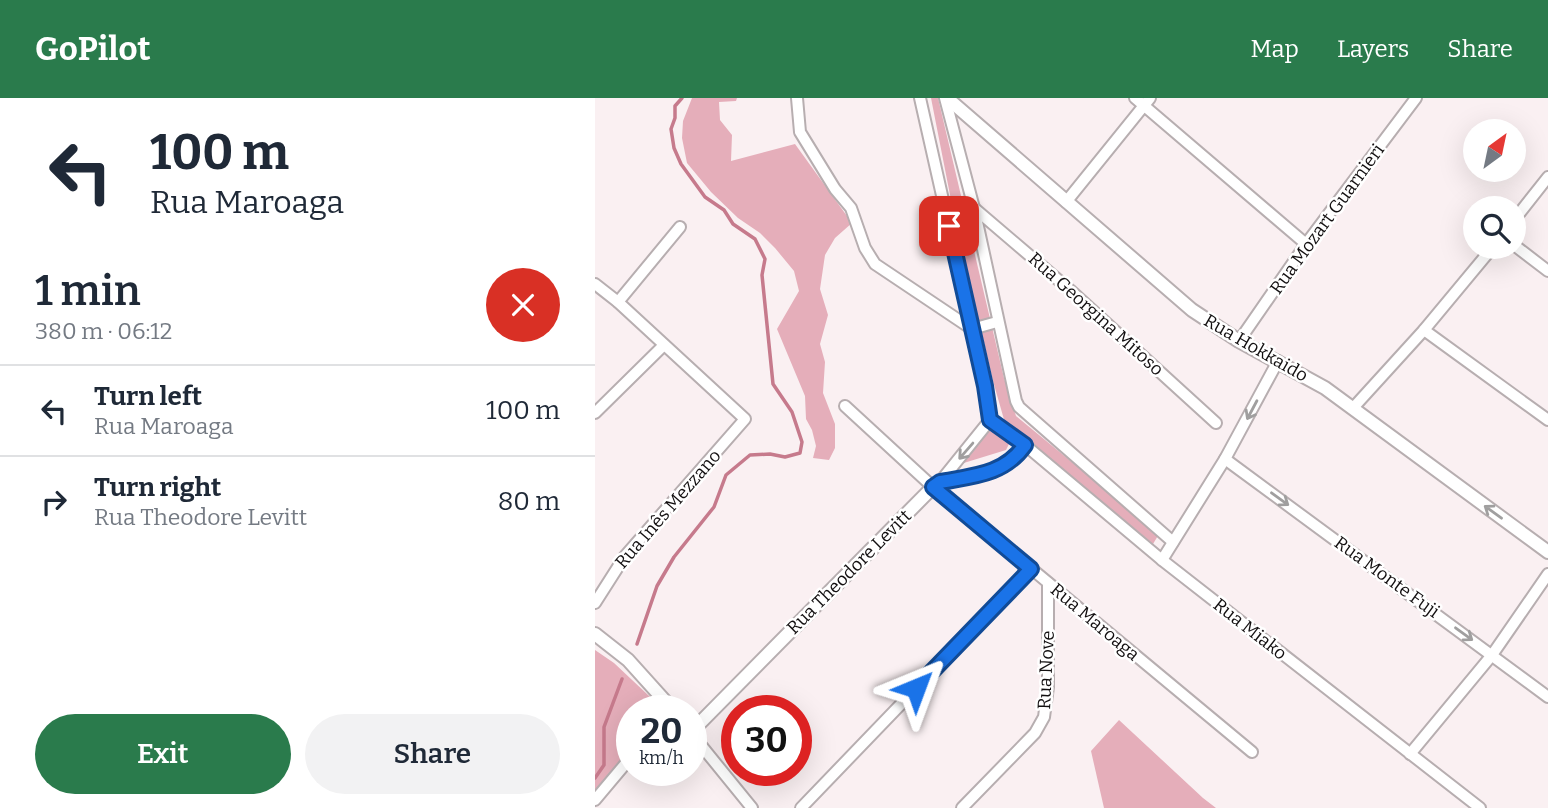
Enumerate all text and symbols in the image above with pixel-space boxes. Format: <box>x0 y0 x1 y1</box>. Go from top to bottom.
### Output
text: GoPilot <box>35 29 151 69</box>
text: Map <box>1251 35 1299 63</box>
text: Layers <box>1337 35 1409 63</box>
text: Share <box>1447 35 1513 63</box>
north arrow <box>1463 119 1526 182</box>
map controls <box>1463 119 1526 259</box>
text: 100 m <box>150 123 289 182</box>
icon: left <box>35 126 126 217</box>
street label: Rua Mozart Guarnieri <box>1265 140 1389 298</box>
text: Rua Maroaga <box>150 183 344 221</box>
pin <box>919 196 979 256</box>
button: search <box>1463 196 1526 259</box>
icon: arrive <box>930 207 968 245</box>
street label: Rua Georgina Mitoso <box>1024 248 1168 380</box>
text: 1 min <box>35 266 141 316</box>
button: close <box>486 268 560 342</box>
street label: Rua Hokkaido <box>1200 309 1312 387</box>
text: 380 m · 06:12 <box>35 317 172 345</box>
text: Turn left <box>94 381 202 412</box>
icon: left <box>35 392 73 430</box>
text: 100 m <box>486 395 560 426</box>
one-way arrow <box>1245 399 1259 419</box>
text: Rua Maroaga <box>94 412 234 440</box>
one-way arrow <box>958 442 974 460</box>
street label: Rua Inês Mezzano <box>610 445 726 573</box>
text: Turn right <box>94 472 221 503</box>
icon: right <box>35 483 73 521</box>
text: 80 m <box>498 486 560 517</box>
one-way arrow <box>1270 492 1289 506</box>
text: Rua Theodore Levitt <box>94 503 307 531</box>
one-way arrow <box>1484 504 1503 519</box>
street label: Rua Theodore Levitt <box>782 505 916 639</box>
street label: Rua Monte Fuji <box>1330 531 1444 623</box>
street label: Rua Maroaga <box>1046 578 1144 666</box>
street label: Rua Miako <box>1209 594 1291 664</box>
one-way arrow <box>1454 626 1472 641</box>
street label: Rua Nove <box>1033 630 1059 710</box>
position arrow <box>879 651 953 725</box>
speed limit sign: 30 <box>721 695 812 786</box>
text: 20 <box>641 710 682 752</box>
button: Exit <box>35 714 291 794</box>
button: Share <box>305 714 560 794</box>
text: km/h <box>639 747 684 769</box>

